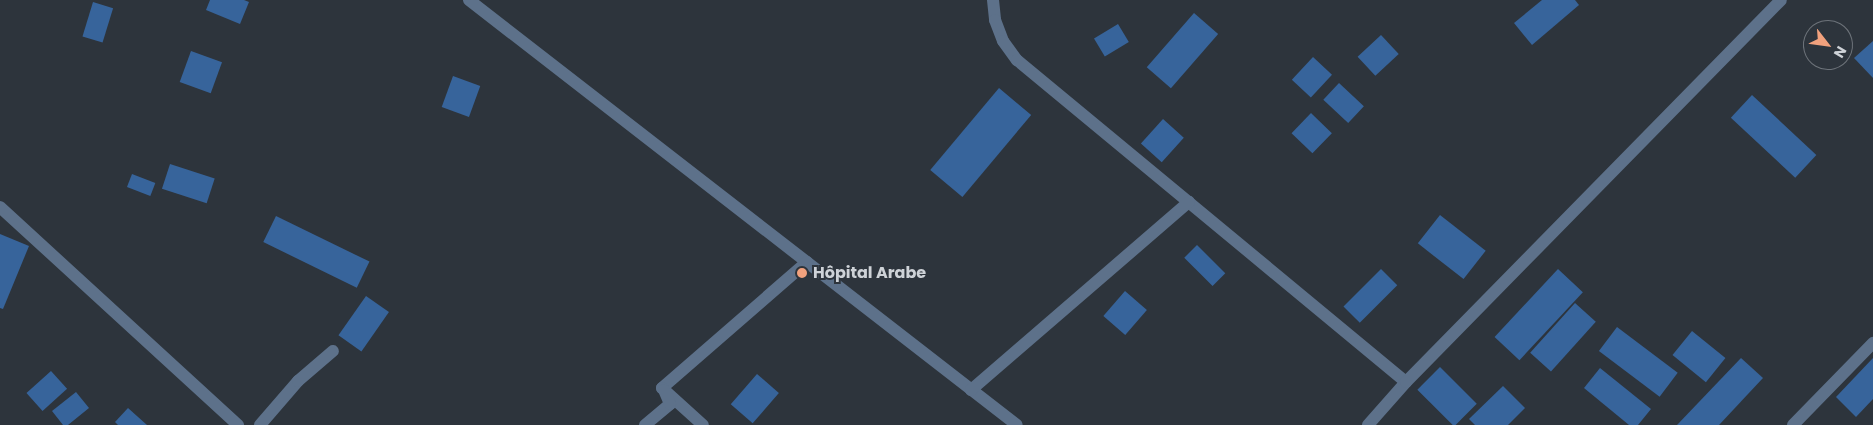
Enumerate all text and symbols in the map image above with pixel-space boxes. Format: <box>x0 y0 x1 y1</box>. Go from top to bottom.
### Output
north arrow <box>1803 20 1853 70</box>
text: N <box>1829 42 1851 62</box>
place label: Hôpital Arabe <box>813 263 926 283</box>
marker: Hôpital Arabe <box>795 266 809 280</box>

